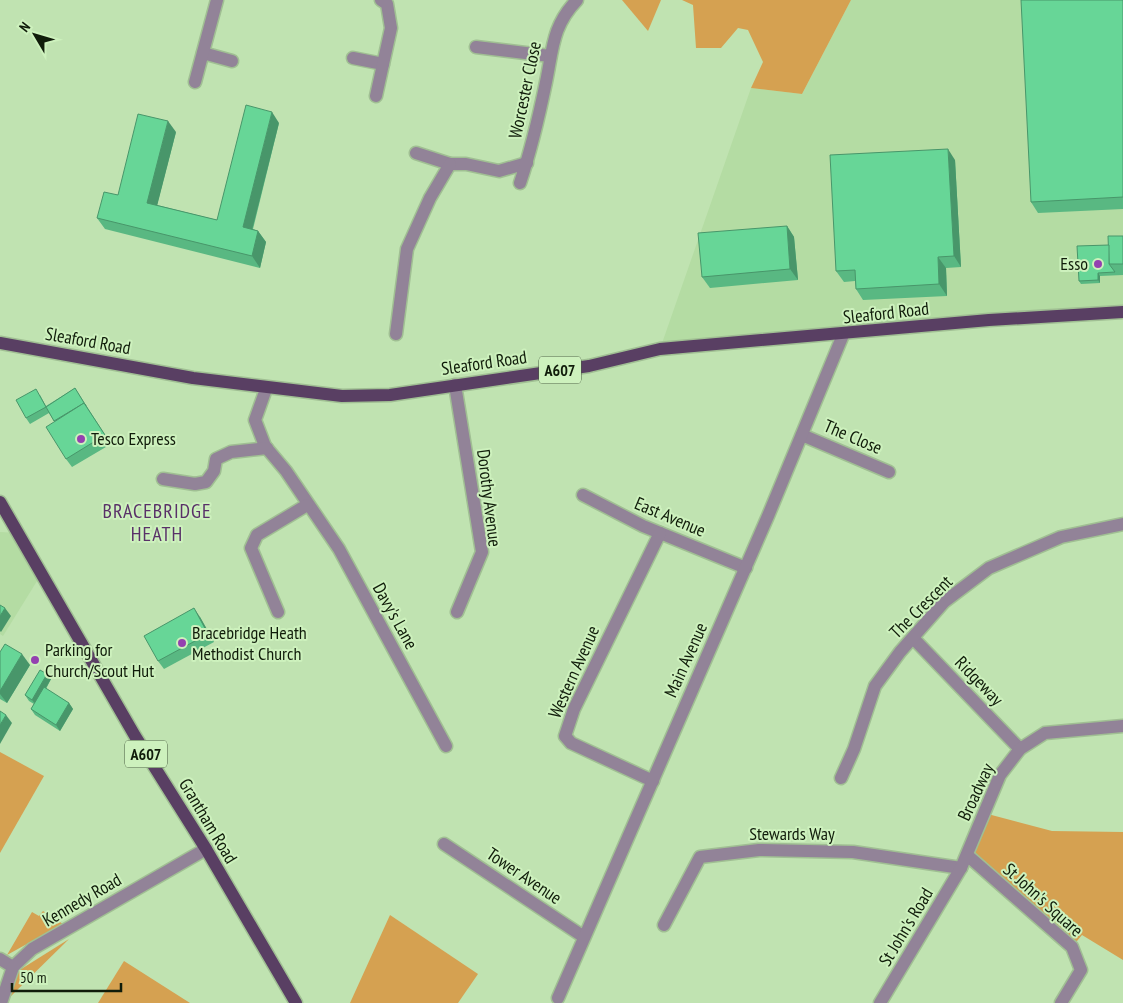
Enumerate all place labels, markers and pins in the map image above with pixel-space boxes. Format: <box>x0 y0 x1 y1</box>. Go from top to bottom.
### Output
place label: Esso <box>1060 252 1088 275</box>
marker: Esso <box>1092 258 1104 270</box>
place label: Tesco Express <box>91 427 176 450</box>
marker: Tesco Express <box>75 433 87 445</box>
place label: Bracebridge Heath Methodist Church <box>192 621 307 665</box>
marker: Bracebridge Heath Methodist Church <box>176 637 188 649</box>
place label: Parking for Church/Scout Hut <box>45 638 154 682</box>
marker: Parking for Church/Scout Hut <box>29 654 41 666</box>

